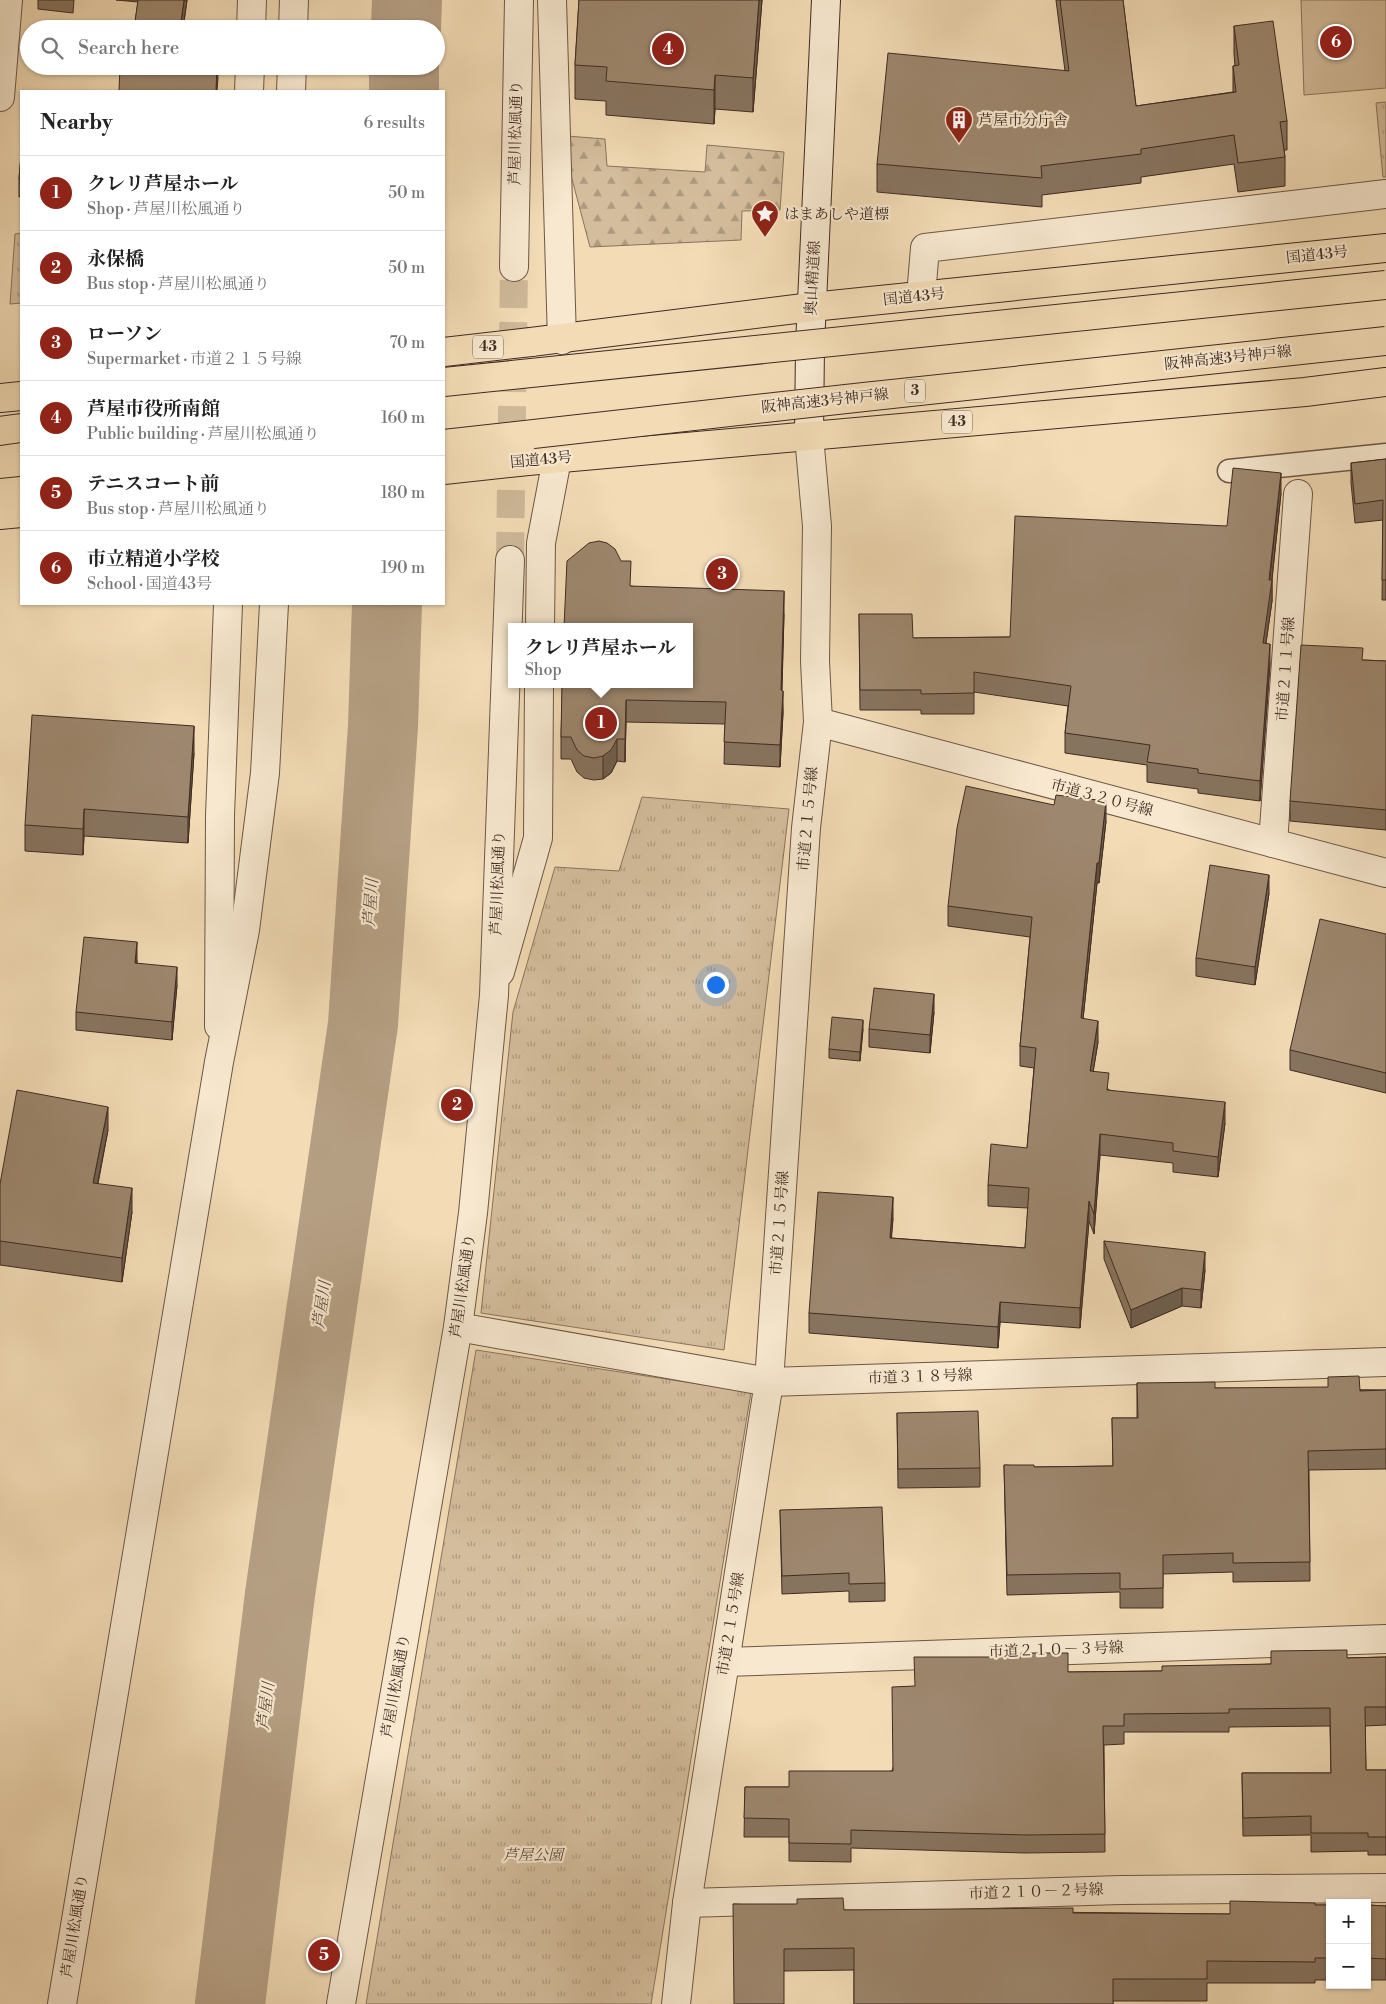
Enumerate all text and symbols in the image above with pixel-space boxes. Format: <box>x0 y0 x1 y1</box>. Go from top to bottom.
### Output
search box <box>20 20 445 75</box>
pin: 6 <box>1320 23 1352 61</box>
pin: 4 <box>652 30 684 68</box>
icon: search <box>38 34 66 62</box>
text: Search here <box>78 36 179 60</box>
street label: 芦屋川松風通り <box>506 80 526 186</box>
building icon: 芦屋市分庁舎 <box>944 105 974 144</box>
text: Nearby <box>40 110 113 136</box>
place label: 芦屋市分庁舎 <box>978 111 1068 130</box>
text: 6 results <box>364 113 425 133</box>
text: クレリ芦屋ホール <box>87 172 239 196</box>
text: 1 <box>52 183 60 203</box>
text: 50 m <box>388 183 425 203</box>
text: Shop · 芦屋川松風通り <box>87 199 245 219</box>
place icon: はまあしや道標 <box>750 199 780 238</box>
place label: はまあしや道標 <box>784 205 889 224</box>
street label: 奥山精道線 <box>802 240 824 316</box>
street label: 国道43号 <box>1285 242 1349 268</box>
text: 永保橋 <box>87 247 144 271</box>
text: 2 <box>51 258 61 278</box>
text: 50 m <box>388 258 425 278</box>
text: Bus stop · 芦屋川松風通り <box>87 274 270 294</box>
street label: 国道43号 <box>882 284 946 310</box>
text: ローソン <box>87 322 162 346</box>
text: 3 <box>51 333 61 353</box>
text: 70 m <box>389 333 425 353</box>
road number: 43 <box>473 336 503 358</box>
street label: 阪神高速3号神戸線 <box>1163 342 1293 374</box>
text: Supermarket · 市道２１５号線 <box>87 349 302 369</box>
road number: 3 <box>905 380 925 402</box>
street label: 阪神高速3号神戸線 <box>760 385 890 417</box>
text: 芦屋市役所南館 <box>87 397 220 421</box>
text: 4 <box>51 408 61 428</box>
text: 160 m <box>381 408 425 428</box>
road number: 43 <box>942 411 972 434</box>
text: Public building · 芦屋川松風通り <box>87 424 319 444</box>
street label: 国道43号 <box>509 448 573 472</box>
text: テニスコート前 <box>87 472 219 496</box>
text: 5 <box>51 483 61 503</box>
text: 180 m <box>381 483 425 503</box>
text: Bus stop · 芦屋川松風通り <box>87 499 270 519</box>
text: 市立精道小学校 <box>87 547 220 571</box>
pin: 3 <box>706 555 738 593</box>
text: 6 <box>51 558 61 578</box>
text: 190 m <box>381 558 425 578</box>
text: School · 国道43号 <box>87 574 212 594</box>
street label: 市道２１１号線 <box>1273 616 1299 722</box>
popup <box>508 623 693 688</box>
text: クレリ芦屋ホール <box>525 636 676 660</box>
text: Shop <box>525 660 562 680</box>
pin: 1 <box>585 704 617 742</box>
street label: 市道２１５号線 <box>794 766 822 872</box>
street label: 市道３２０号線 <box>1049 775 1155 821</box>
street label: 芦屋川松風通り <box>487 830 509 936</box>
water label: 芦屋川 <box>359 876 383 928</box>
your location <box>703 972 729 998</box>
pin: 2 <box>441 1086 473 1124</box>
street label: 市道２１５号線 <box>767 1170 793 1276</box>
street label: 芦屋川松風通り <box>446 1233 480 1339</box>
water label: 芦屋川 <box>309 1278 336 1330</box>
street label: 市道３１８号線 <box>867 1366 973 1388</box>
street label: 市道２１５号線 <box>713 1571 749 1677</box>
street label: 芦屋川松風通り <box>378 1633 414 1739</box>
street label: 市道２１０－３号線 <box>988 1638 1124 1662</box>
water label: 芦屋川 <box>253 1679 279 1731</box>
park label: 芦屋公園 <box>503 1846 566 1865</box>
street label: 芦屋川松風通り <box>57 1873 93 1979</box>
street label: 市道２１０－２号線 <box>968 1880 1104 1904</box>
map controls <box>1326 1899 1371 1989</box>
button: + <box>1326 1899 1371 1944</box>
pin: 5 <box>308 1936 340 1974</box>
button: − <box>1326 1944 1371 1989</box>

